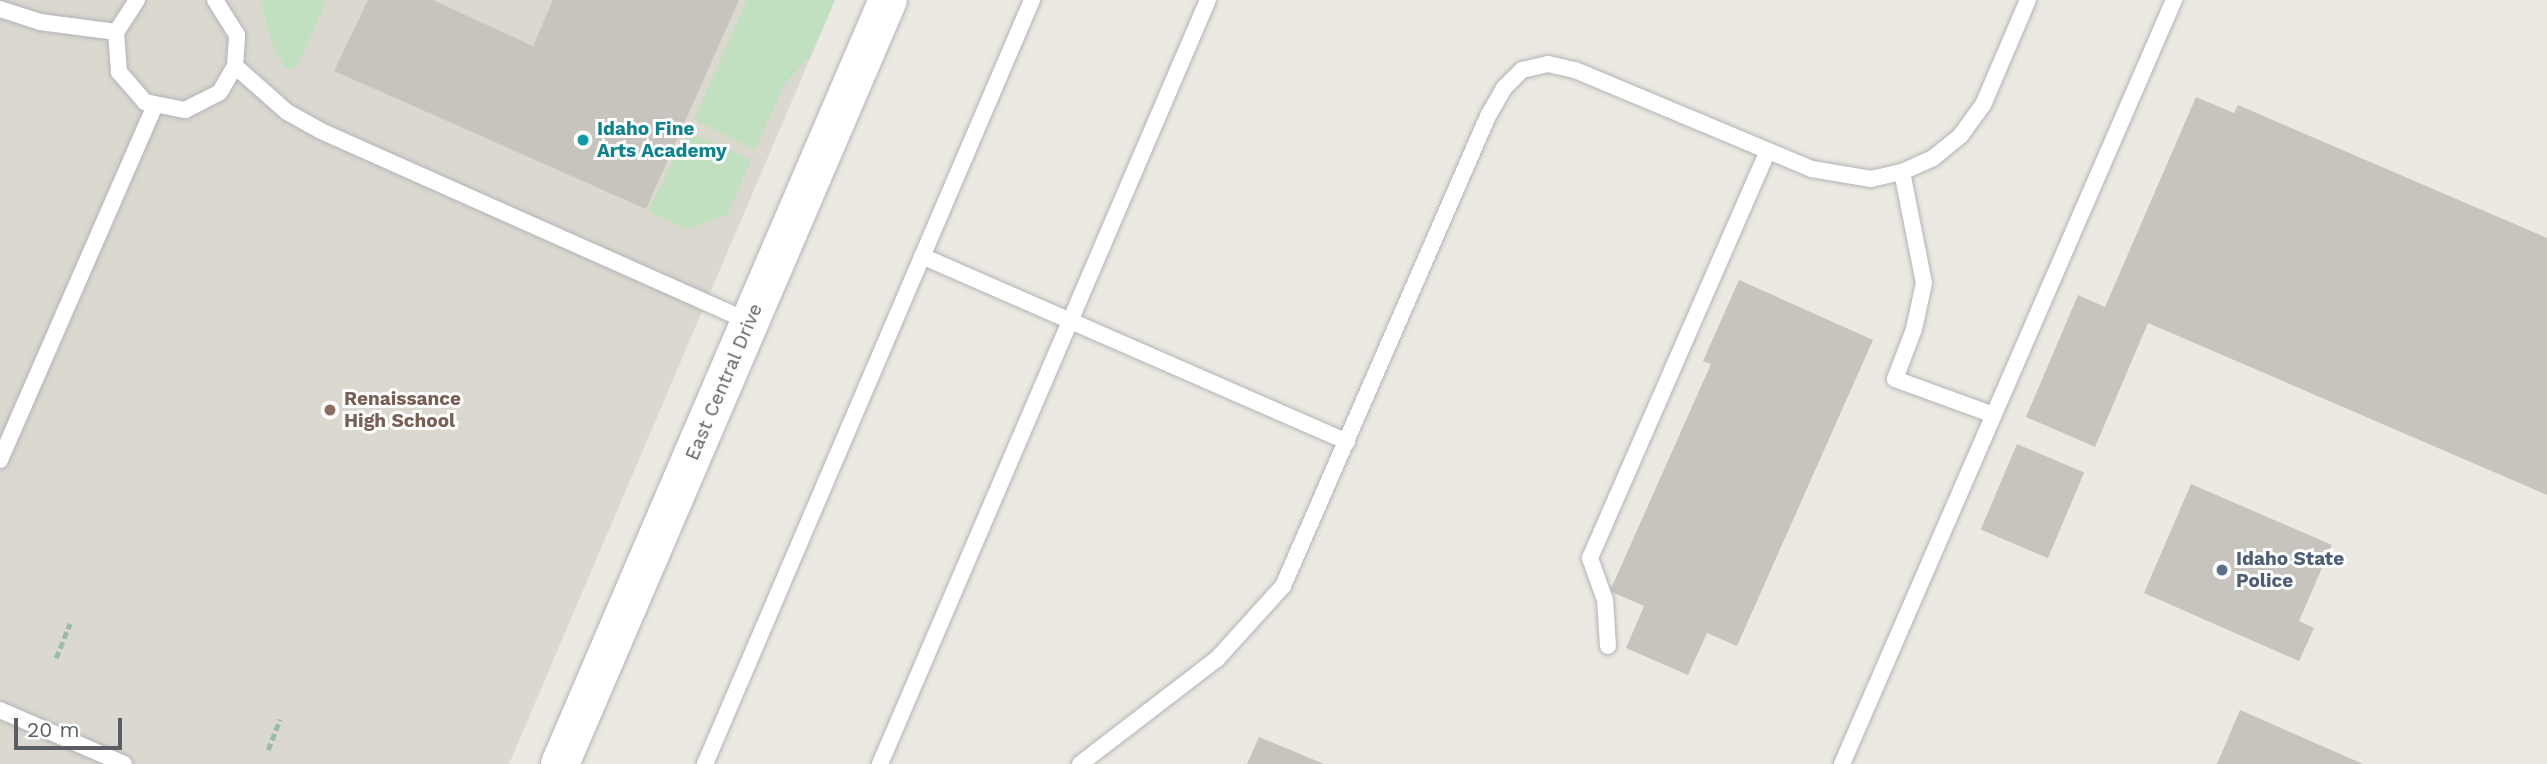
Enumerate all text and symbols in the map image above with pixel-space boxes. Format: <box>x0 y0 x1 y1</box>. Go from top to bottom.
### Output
place label: Idaho Fine Arts Academy <box>597 118 727 162</box>
marker: Idaho Fine Arts Academy <box>575 132 591 148</box>
street label: East Central Drive <box>681 300 767 464</box>
place label: Renaissance High School <box>344 388 461 432</box>
marker: Renaissance High School <box>322 402 338 418</box>
place label: Idaho State Police <box>2236 548 2344 592</box>
marker: Idaho State Police <box>2214 562 2230 578</box>
scale bar <box>18 704 126 748</box>
text: 20 m <box>27 717 79 742</box>

